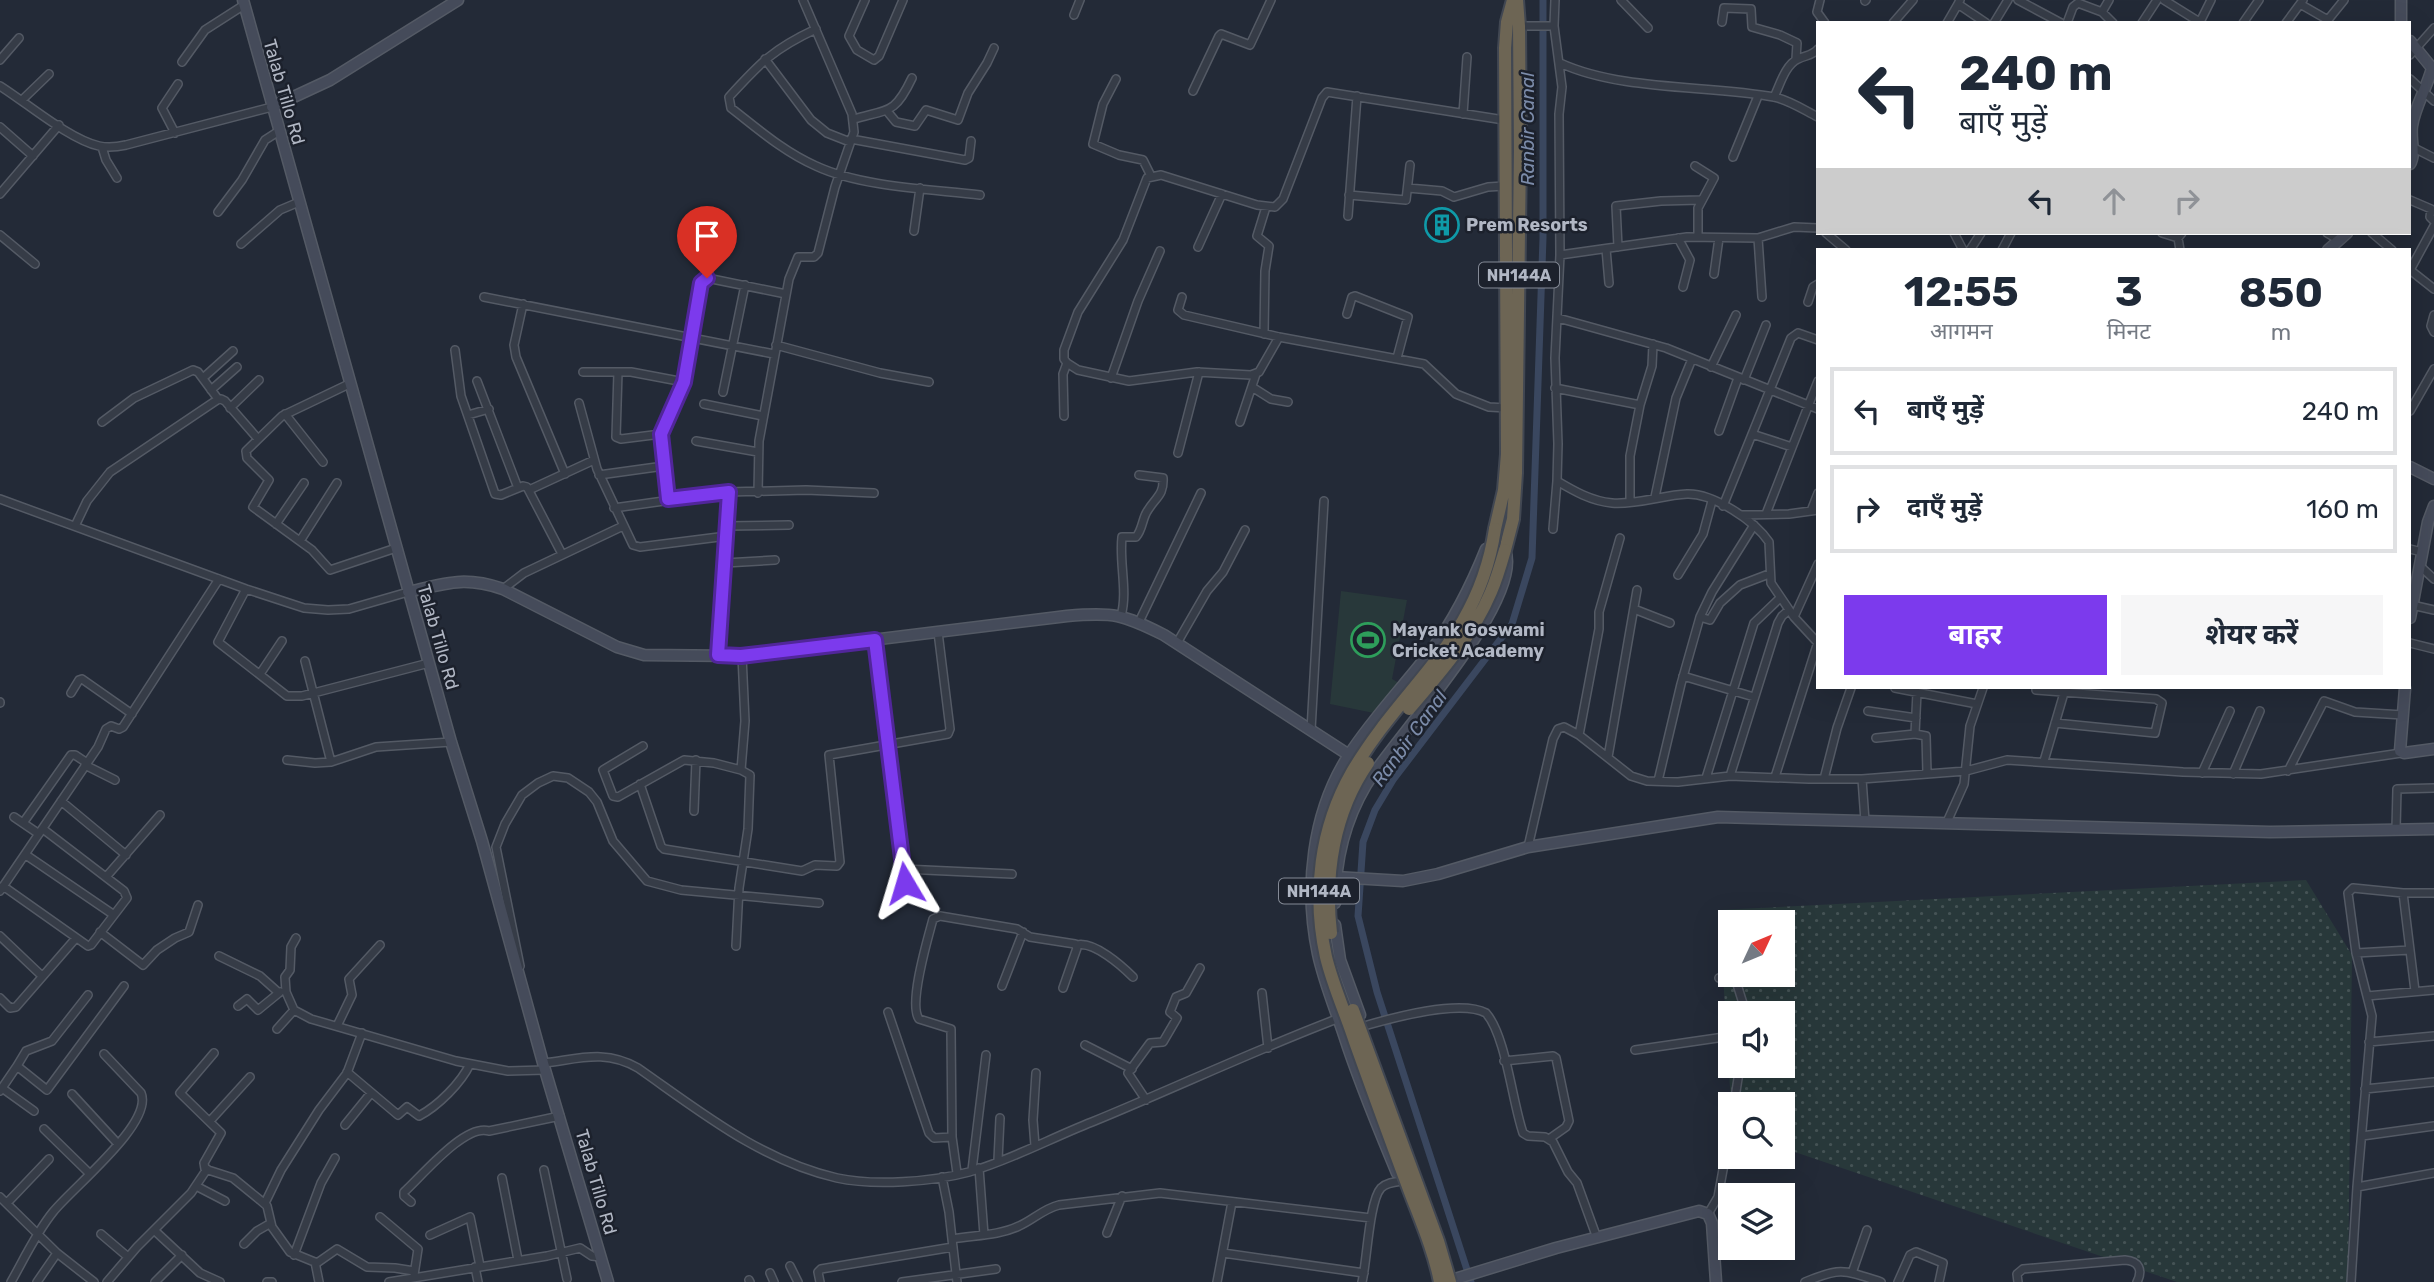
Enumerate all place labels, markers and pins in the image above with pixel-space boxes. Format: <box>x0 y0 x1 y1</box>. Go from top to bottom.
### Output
pin <box>677 206 737 278</box>
building icon: Prem Resorts <box>1423 206 1461 244</box>
place label: Prem Resorts <box>1466 214 1588 236</box>
place label: Mayank Goswami Cricket Academy <box>1392 619 1545 662</box>
sports icon: Mayank Goswami Cricket Academy <box>1349 621 1387 659</box>

